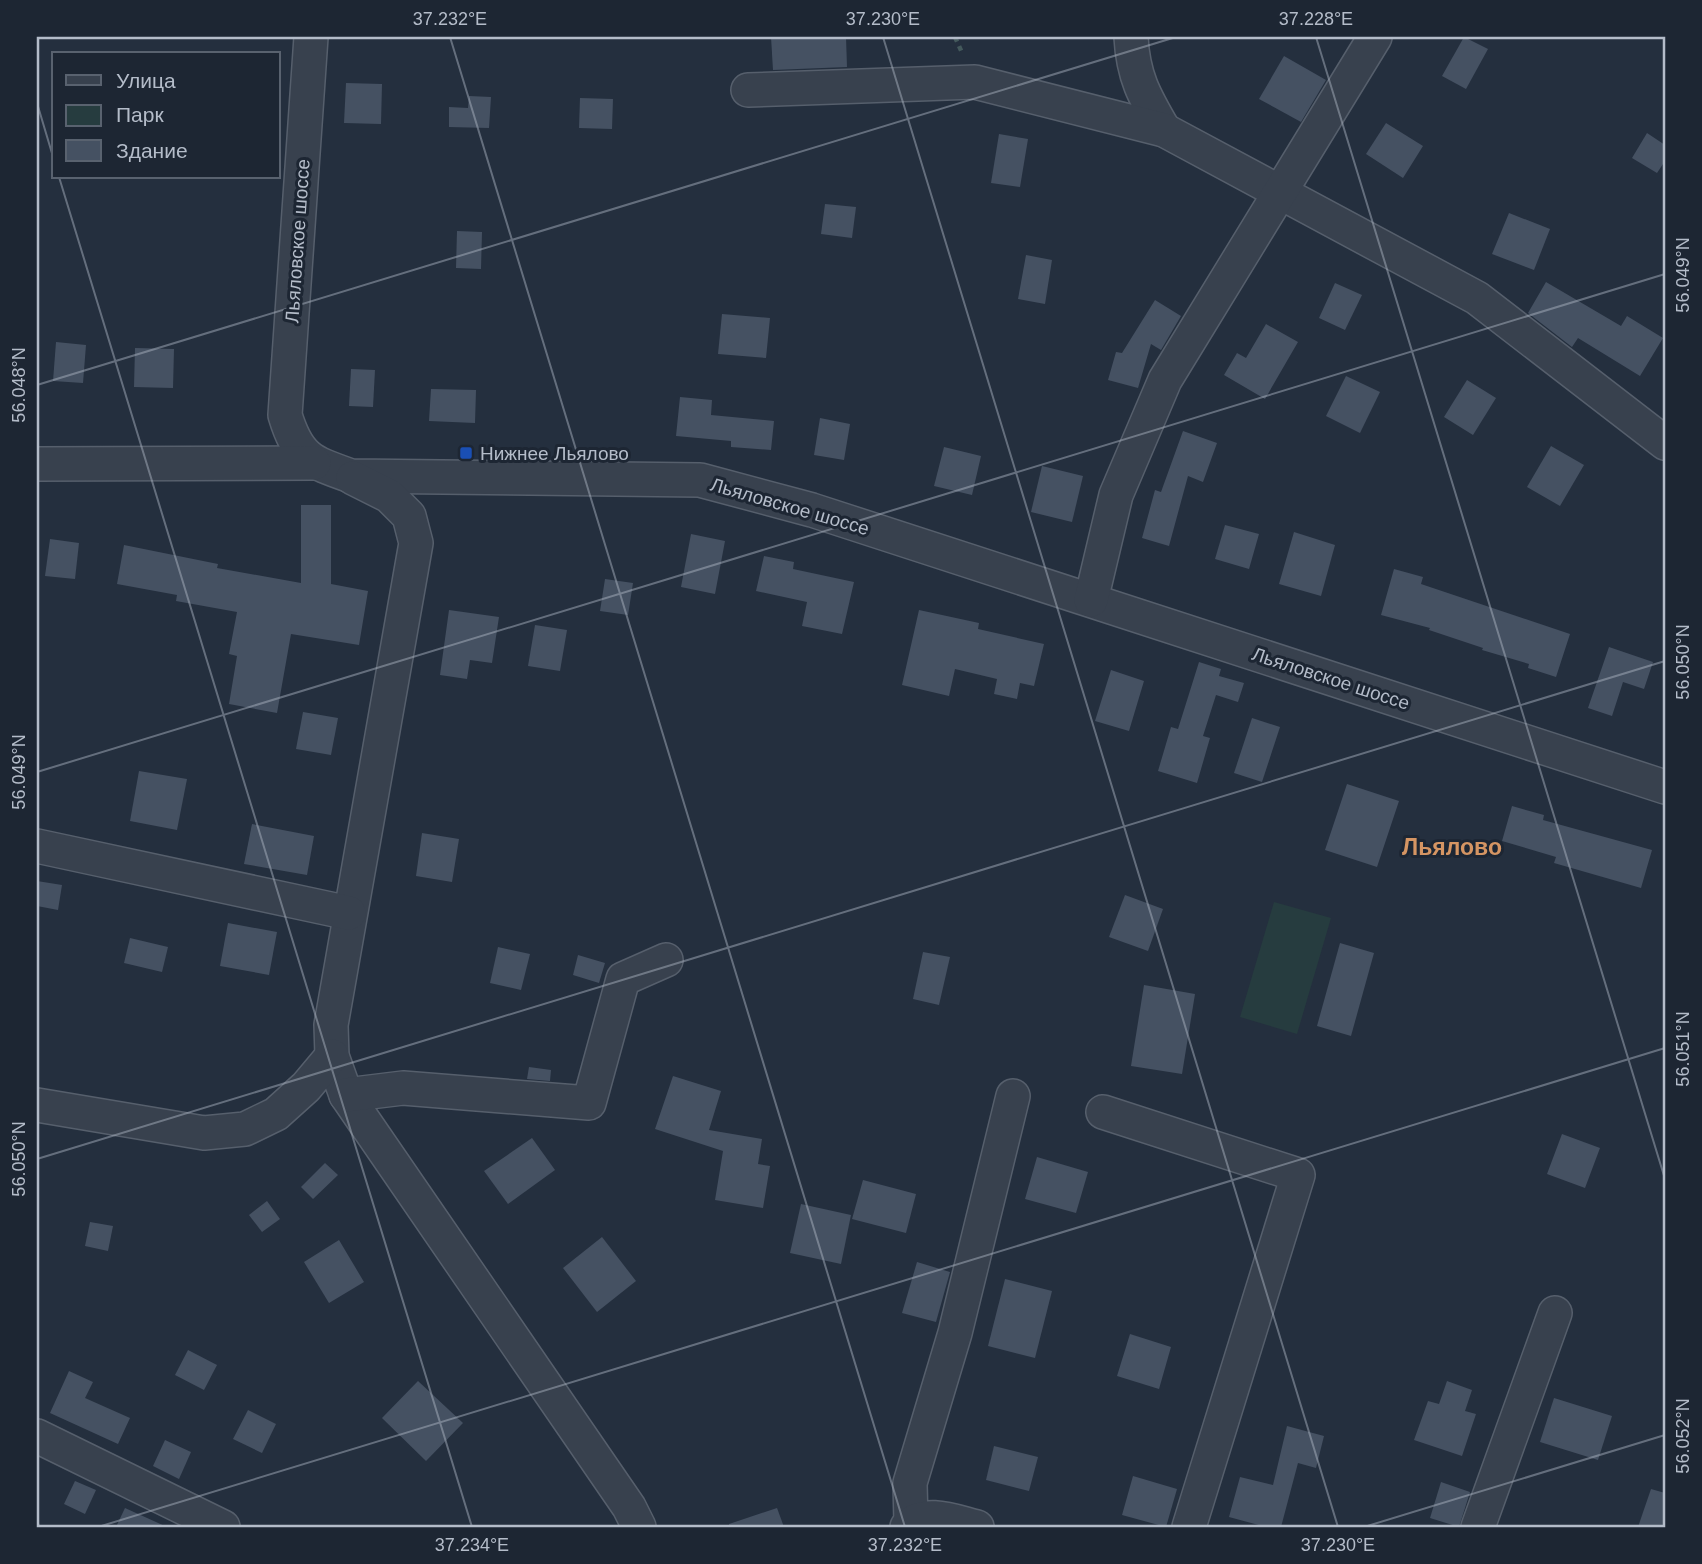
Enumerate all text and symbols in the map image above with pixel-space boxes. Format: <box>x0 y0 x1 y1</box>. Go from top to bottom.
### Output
text: 37.232°E <box>413 9 487 29</box>
text: 37.230°E <box>846 9 920 29</box>
text: 37.228°E <box>1279 9 1353 29</box>
legend <box>52 52 280 178</box>
text: Улица <box>116 69 176 92</box>
text: Парк <box>116 103 164 126</box>
text: Здание <box>116 139 188 162</box>
street label: Льяловское шоссе <box>281 158 314 324</box>
text: 56.049°N <box>1673 237 1693 313</box>
text: 56.048°N <box>9 347 29 423</box>
place label: Нижнее Льялово <box>480 443 629 464</box>
marker: Нижнее Льялово <box>458 445 474 461</box>
street label: Льяловское шоссе <box>708 474 872 539</box>
text: 56.050°N <box>1673 624 1693 700</box>
street label: Льяловское шоссе <box>1250 643 1412 714</box>
text: 56.049°N <box>9 734 29 810</box>
district label: Льялово <box>1402 834 1502 860</box>
text: 56.051°N <box>1673 1011 1693 1087</box>
text: 56.050°N <box>9 1121 29 1197</box>
text: 56.052°N <box>1673 1398 1693 1474</box>
text: 37.234°E <box>435 1535 509 1555</box>
text: 37.232°E <box>868 1535 942 1555</box>
text: 37.230°E <box>1301 1535 1375 1555</box>

